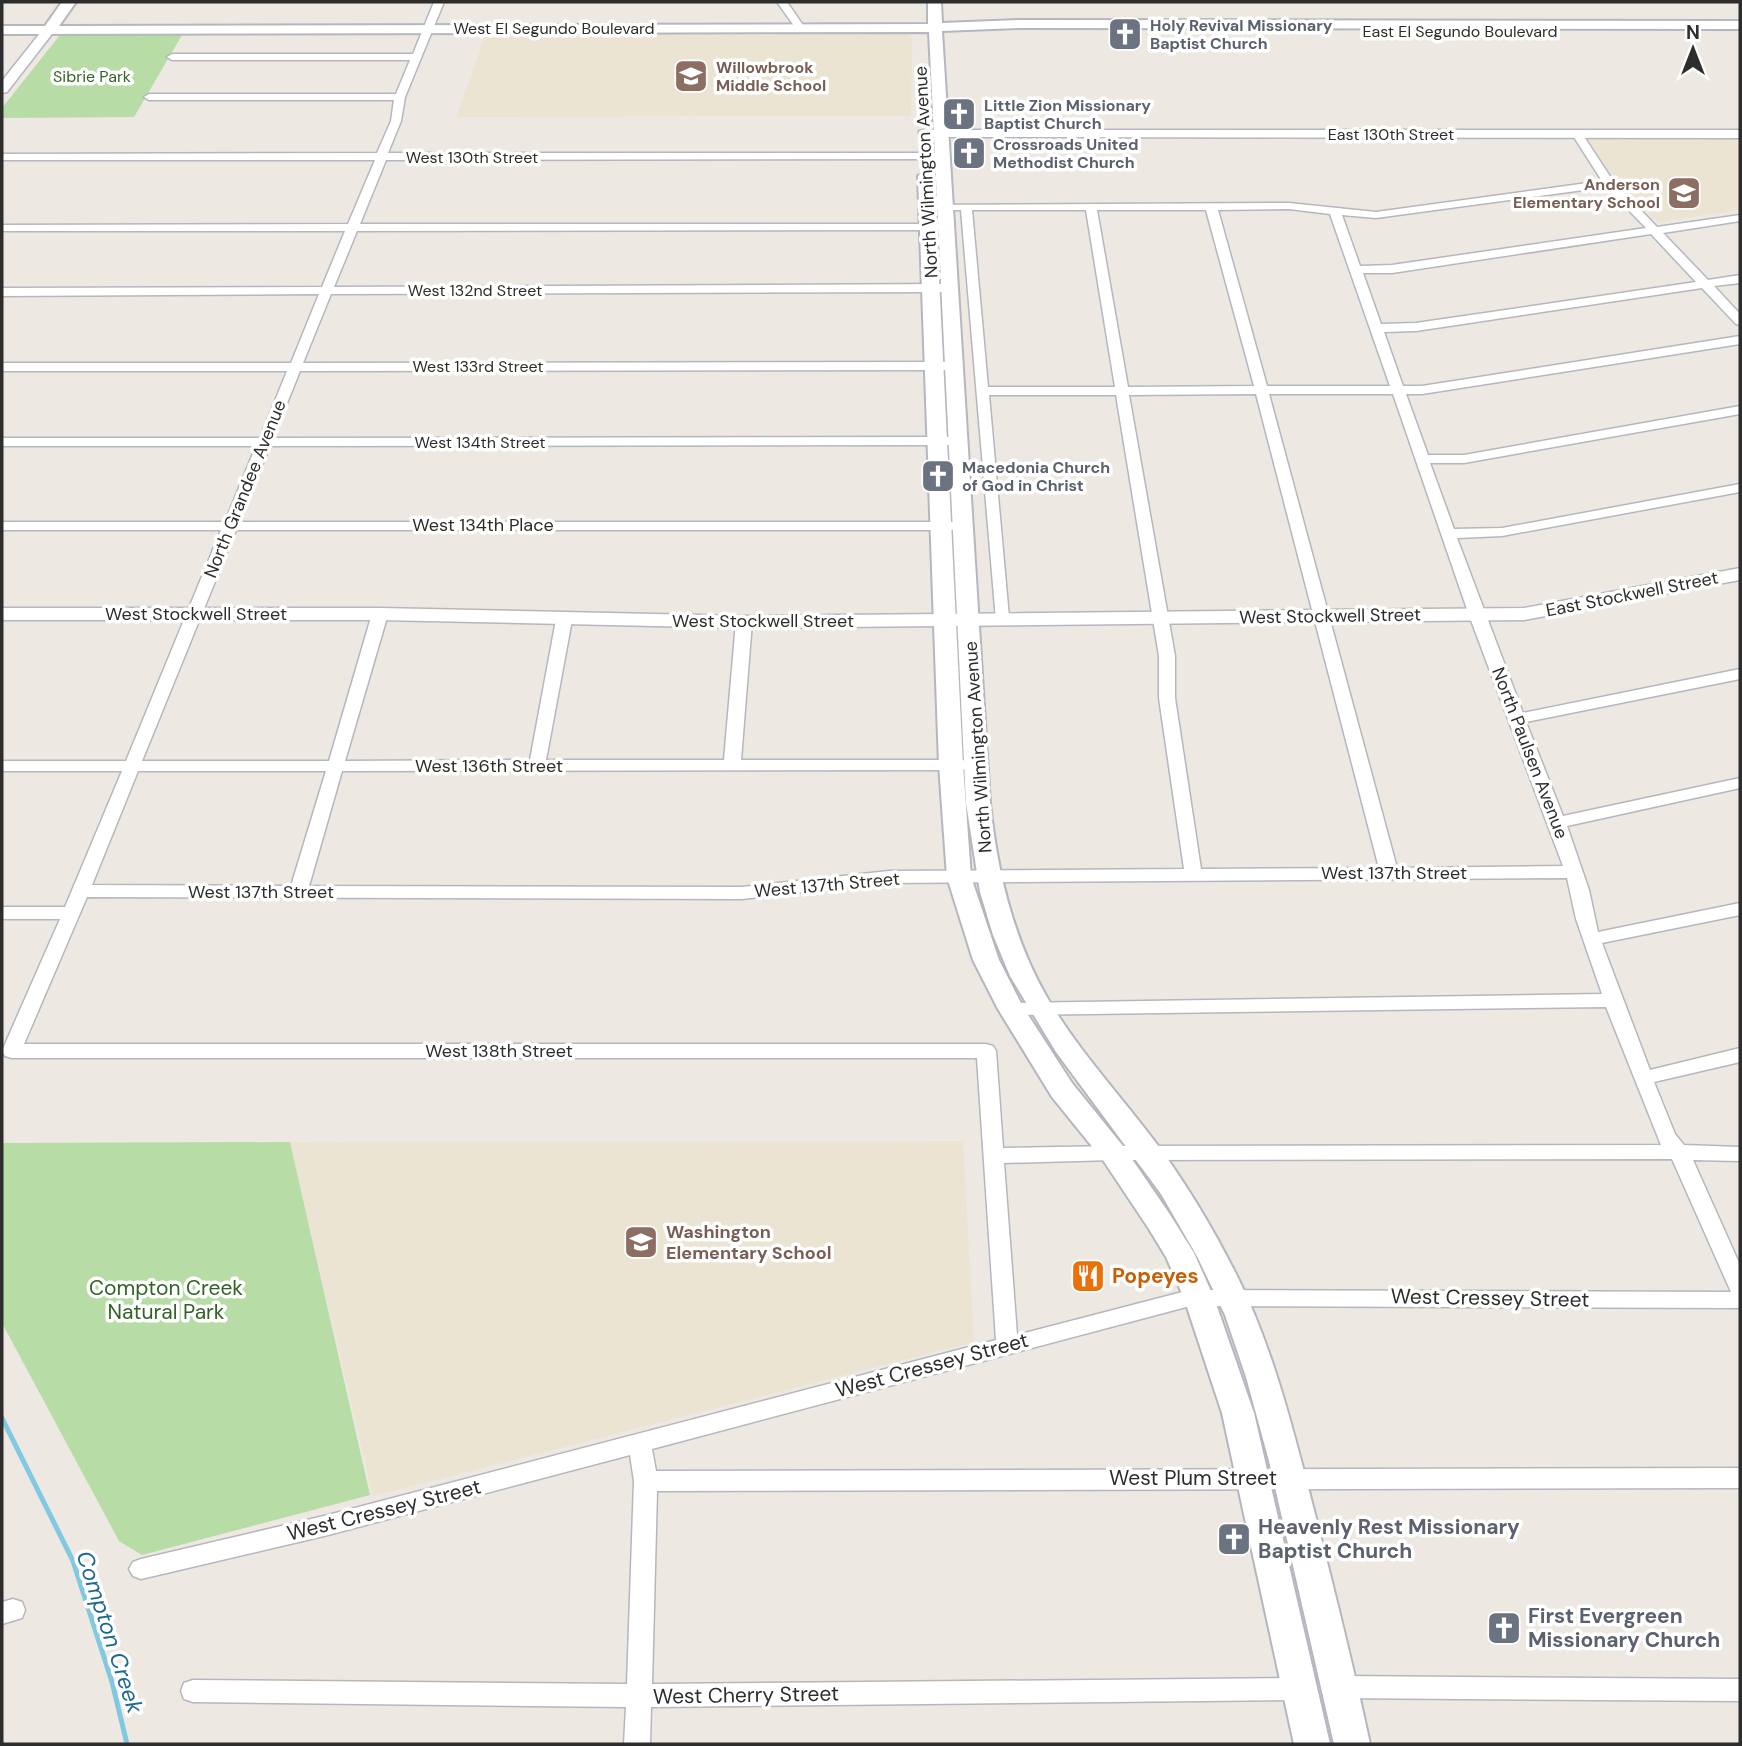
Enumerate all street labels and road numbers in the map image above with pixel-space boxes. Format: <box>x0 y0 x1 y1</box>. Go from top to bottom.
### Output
street label: West El Segundo Boulevard <box>453 18 655 39</box>
street label: East El Segundo Boulevard <box>1362 21 1558 42</box>
street label: North Wilmington Avenue <box>908 65 944 279</box>
street label: East 130th Street <box>1328 124 1454 145</box>
street label: West 130th Street <box>406 147 538 168</box>
street label: West 132nd Street <box>408 280 542 301</box>
street label: West 133rd Street <box>412 356 544 377</box>
street label: North Grandee Avenue <box>198 396 292 582</box>
street label: West 134th Street <box>414 432 546 453</box>
street label: West 134th Place <box>412 513 554 537</box>
street label: East Stockwell Street <box>1544 566 1720 622</box>
street label: West Stockwell Street <box>105 602 287 626</box>
street label: West Stockwell Street <box>1239 602 1421 630</box>
street label: West Stockwell Street <box>672 609 854 633</box>
street label: North Wilmington Avenue <box>959 640 997 854</box>
street label: North Paulsen Avenue <box>1486 664 1574 842</box>
street label: West 136th Street <box>415 754 563 778</box>
street label: West 137th Street <box>1321 861 1467 885</box>
street label: West 137th Street <box>753 867 901 903</box>
street label: West 137th Street <box>188 880 334 904</box>
street label: West 138th Street <box>425 1039 573 1063</box>
street label: West Cressey Street <box>1390 1282 1590 1314</box>
street label: West Cressey Street <box>832 1326 1032 1404</box>
street label: West Plum Street <box>1109 1464 1277 1492</box>
street label: West Cressey Street <box>284 1472 484 1548</box>
street label: West Cherry Street <box>653 1679 839 1711</box>

